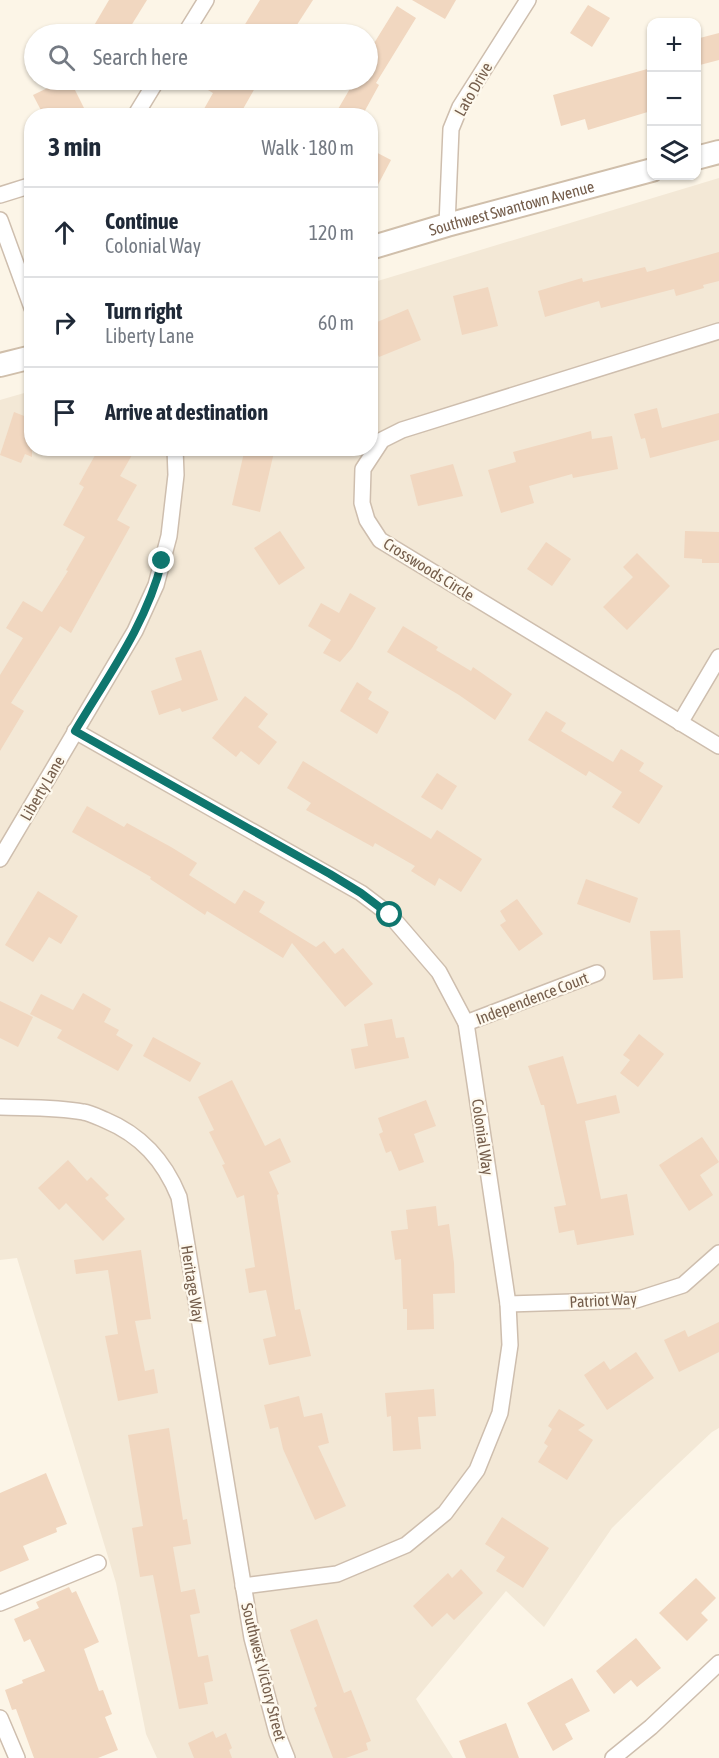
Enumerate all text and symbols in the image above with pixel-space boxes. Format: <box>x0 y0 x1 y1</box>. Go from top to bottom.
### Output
map controls <box>647 18 701 180</box>
button: + <box>647 18 701 72</box>
search box <box>24 24 378 90</box>
icon: search <box>45 41 78 74</box>
text: Search here <box>93 44 188 70</box>
street label: Lato Drive <box>450 59 496 119</box>
button: − <box>647 72 701 126</box>
button: layers <box>647 126 701 180</box>
text: 3 min <box>48 132 101 162</box>
text: Walk · 180 m <box>262 136 354 159</box>
street label: Southwest Swantown Avenue <box>427 177 596 239</box>
text: Continue <box>105 208 179 234</box>
icon: ahead <box>48 216 81 249</box>
text: 120 m <box>309 221 354 244</box>
text: Colonial Way <box>105 234 201 257</box>
text: Turn right <box>105 298 182 324</box>
icon: right <box>48 306 81 339</box>
text: 60 m <box>318 311 354 334</box>
text: Liberty Lane <box>105 324 194 347</box>
icon: arrive <box>48 396 81 429</box>
text: Arrive at destination <box>105 399 268 425</box>
street label: Crosswoods Circle <box>380 534 478 604</box>
route end <box>148 547 174 573</box>
street label: Liberty Lane <box>16 753 68 824</box>
route start <box>376 901 402 927</box>
street label: Independence Court <box>473 968 591 1029</box>
street label: Colonial Way <box>468 1098 497 1177</box>
street label: Heritage Way <box>177 1244 208 1325</box>
street label: Patriot Way <box>569 1289 638 1312</box>
street label: Southwest Victory Street <box>237 1601 290 1743</box>

